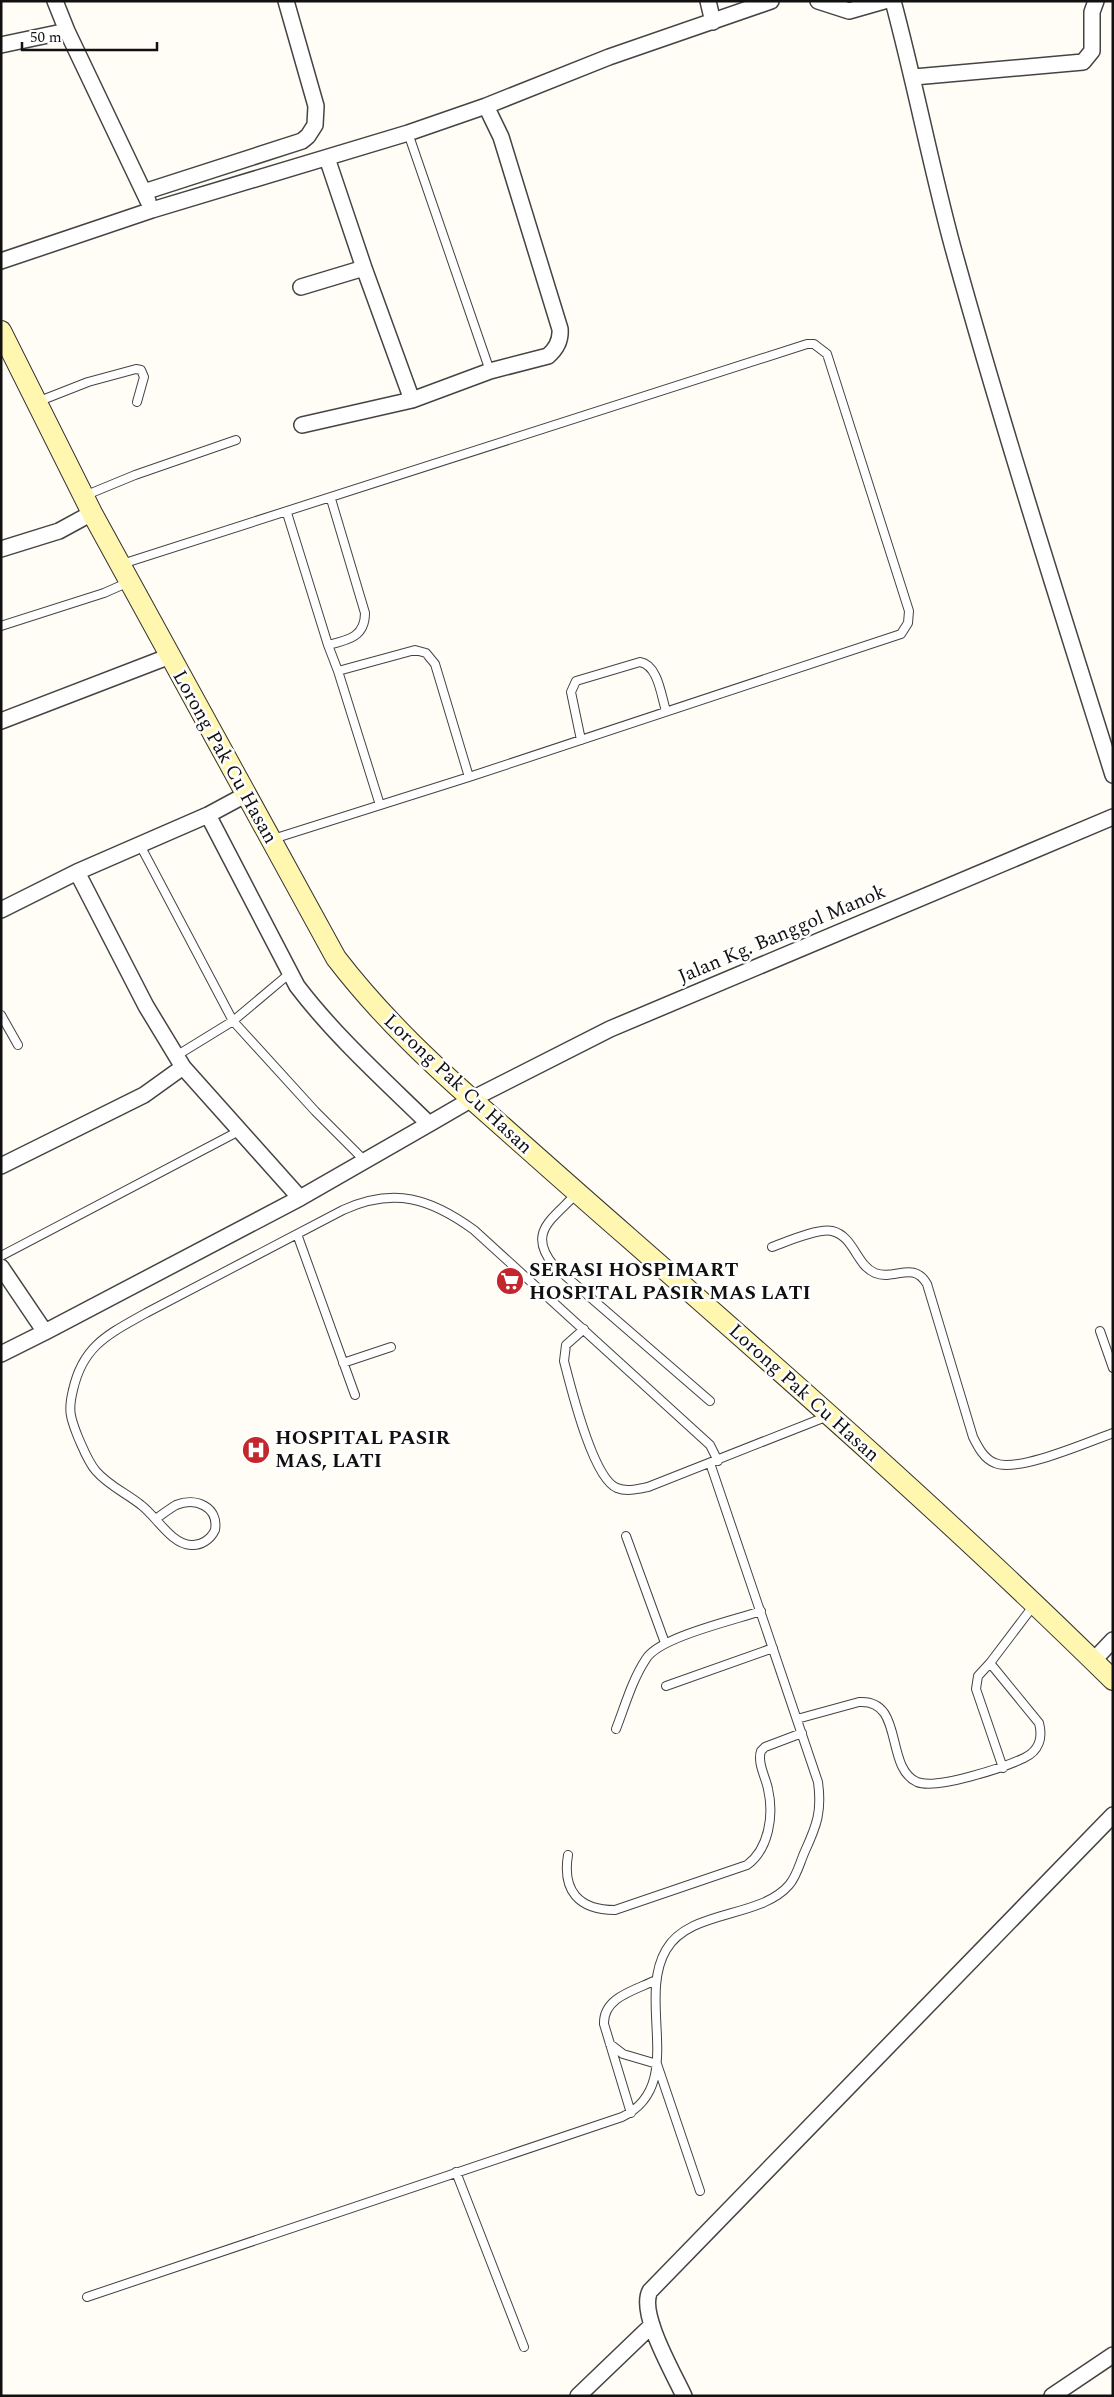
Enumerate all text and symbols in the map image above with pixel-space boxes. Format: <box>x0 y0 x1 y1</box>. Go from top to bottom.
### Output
scale bar <box>22 20 158 52</box>
text: 50 m <box>30 26 62 49</box>
street label: Lorong Pak Cu Hasan <box>165 665 285 849</box>
street label: Jalan Kg. Banggol Manok <box>673 877 891 991</box>
street label: Lorong Pak Cu Hasan <box>377 1007 539 1161</box>
place label: SERASI HOSPIMART HOSPITAL PASIR MAS LATI <box>529 1255 811 1308</box>
supermarket icon: SERASI HOSPIMART HOSPITAL PASIR MAS LATI <box>495 1266 525 1296</box>
street label: Lorong Pak Cu Hasan <box>722 1317 886 1469</box>
place label: HOSPITAL PASIR MAS, LATI <box>275 1423 450 1476</box>
hospital icon: HOSPITAL PASIR MAS, LATI <box>241 1435 271 1465</box>

